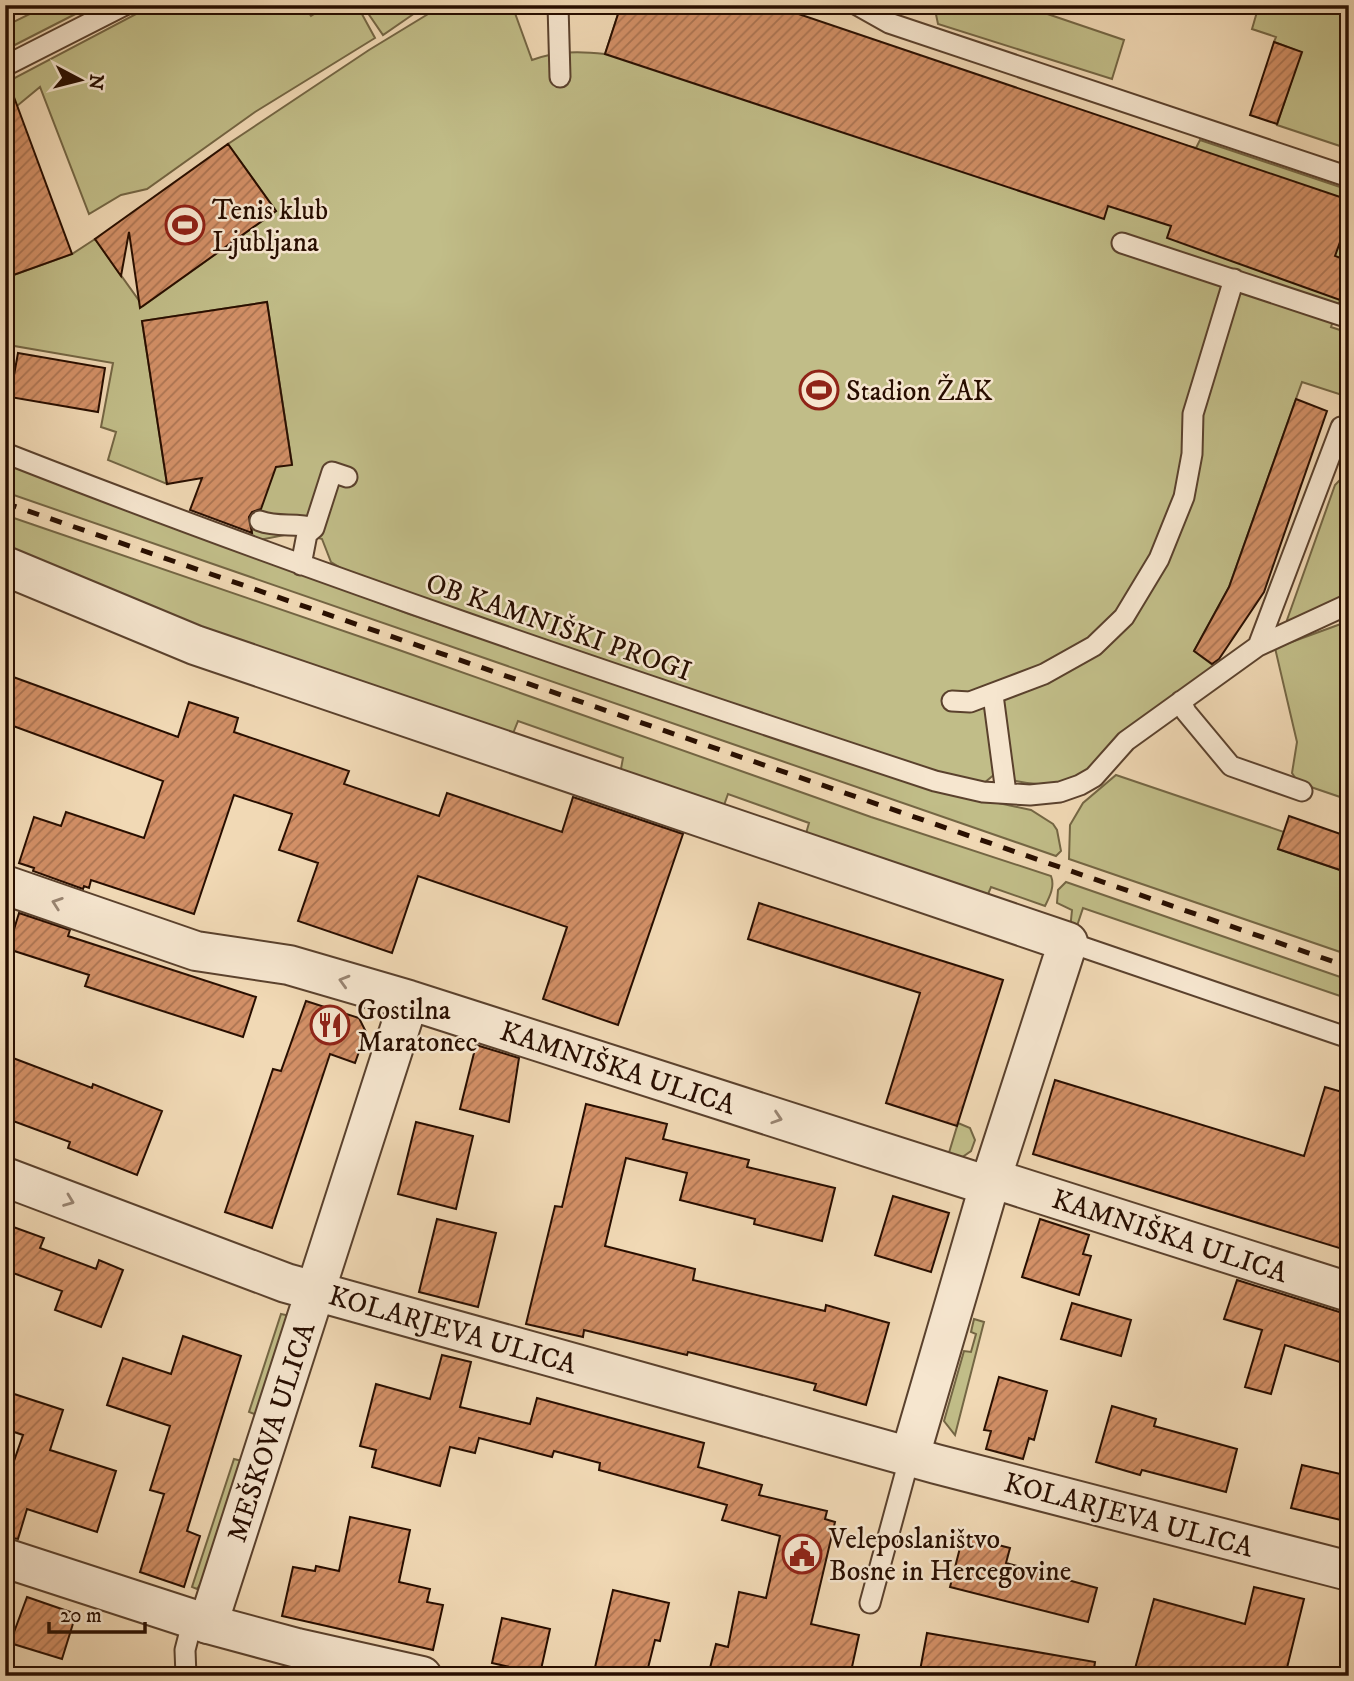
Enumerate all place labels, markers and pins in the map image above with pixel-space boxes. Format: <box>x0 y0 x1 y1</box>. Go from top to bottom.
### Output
place label: Tenis klub Ljubljana <box>212 193 328 260</box>
sports icon: Tenis klub Ljubljana <box>164 204 206 246</box>
sports icon: Stadion ŽAK <box>798 369 840 411</box>
place label: Stadion ŽAK <box>846 373 993 409</box>
place label: Gostilna Maratonec <box>357 993 478 1060</box>
restaurant icon: Gostilna Maratonec <box>309 1004 351 1046</box>
place label: Veleposlaništvo Bosne in Hercegovine <box>828 1522 1071 1589</box>
public building icon: Veleposlaništvo Bosne in Hercegovine <box>781 1533 823 1575</box>

